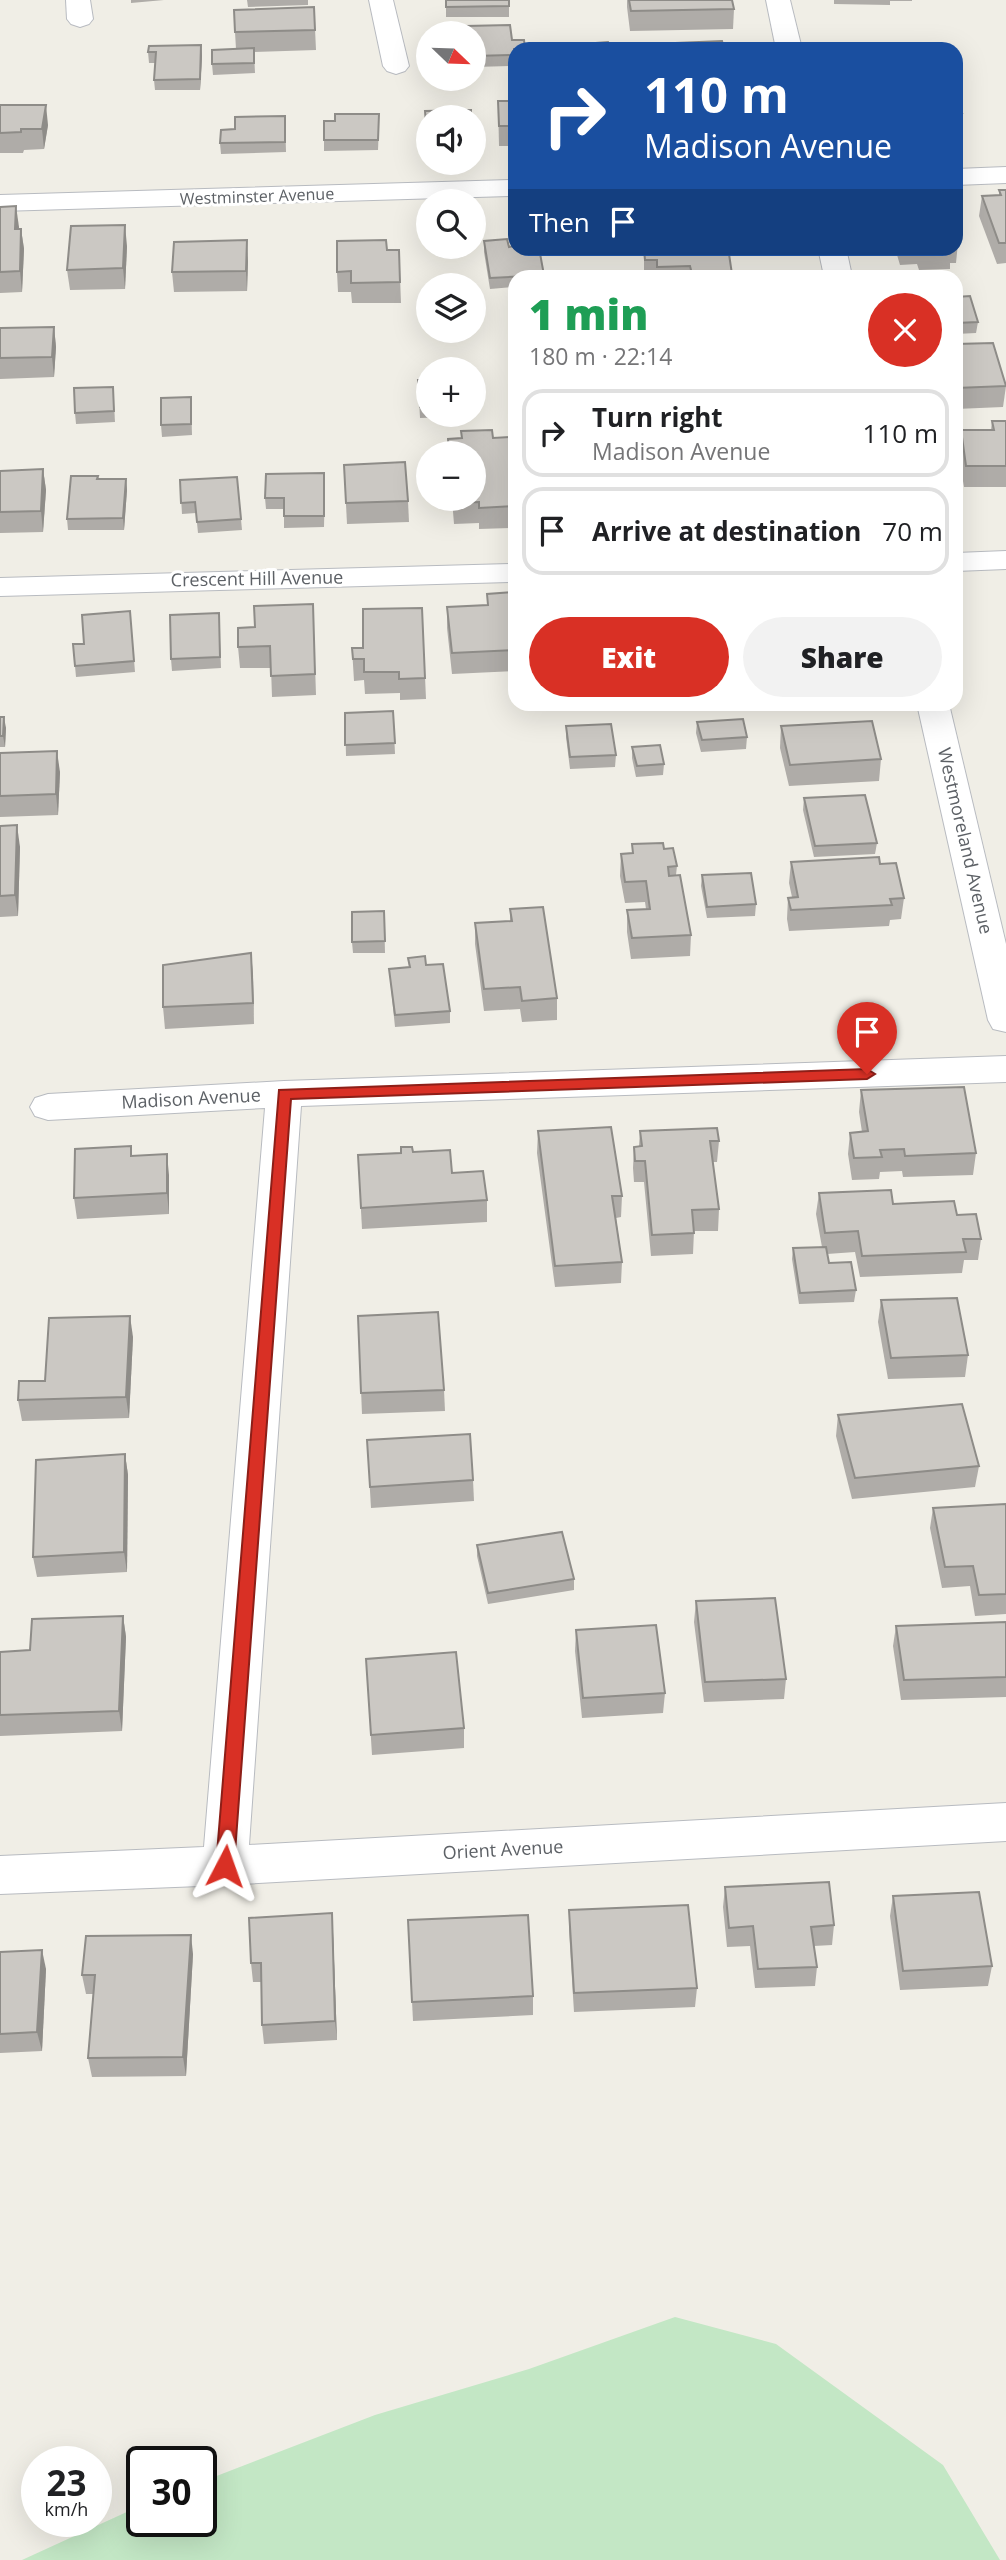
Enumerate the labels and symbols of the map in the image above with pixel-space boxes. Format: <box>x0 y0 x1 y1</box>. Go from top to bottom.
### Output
north arrow <box>416 21 486 91</box>
street label: Westminster Avenue <box>179 182 335 210</box>
street label: Crescent Hill Avenue <box>171 564 343 592</box>
street label: Westmoreland Avenue <box>933 745 999 936</box>
pin <box>837 1002 897 1074</box>
street label: Madison Avenue <box>121 1082 261 1114</box>
position arrow <box>188 1829 262 1903</box>
street label: Orient Avenue <box>442 1834 564 1864</box>
speed limit sign: 30 <box>126 2446 217 2537</box>

